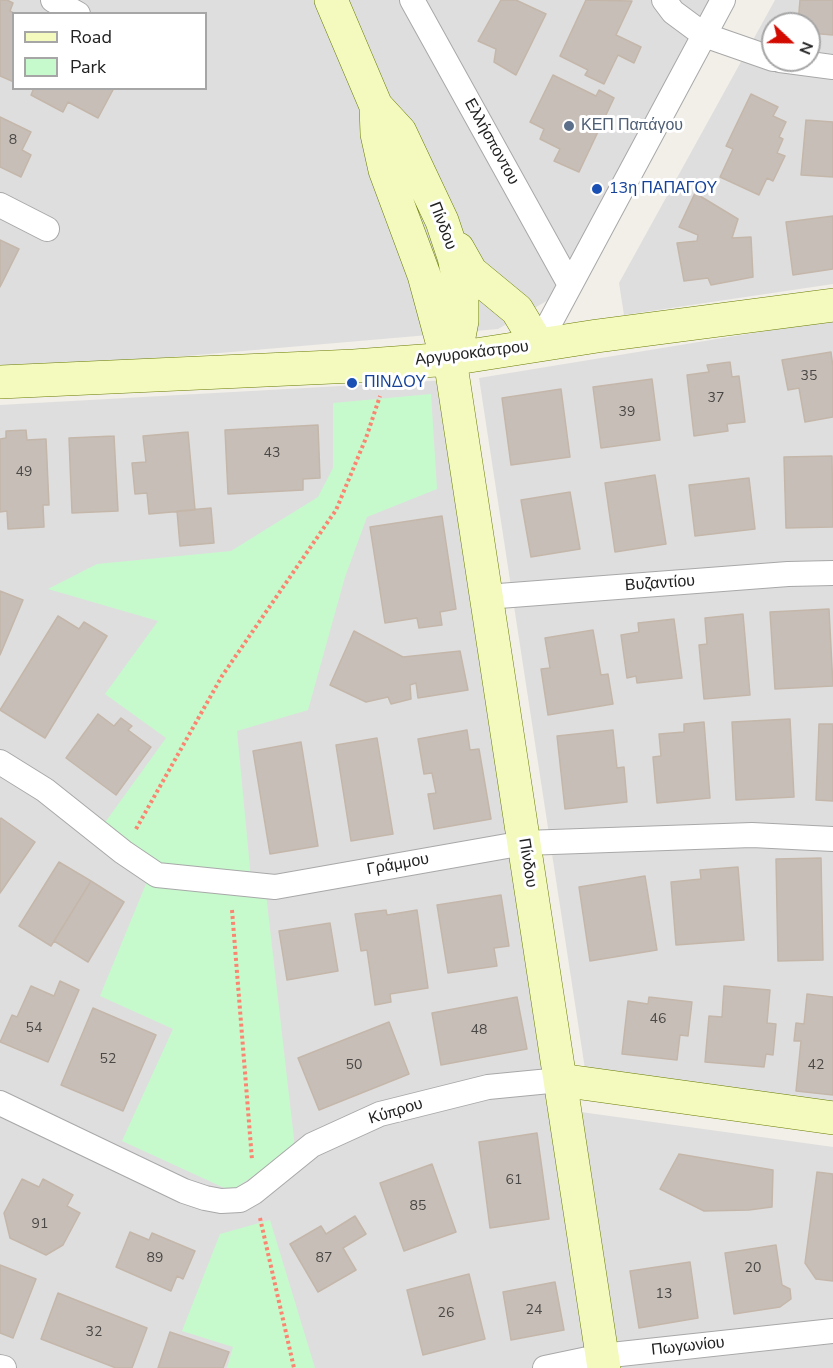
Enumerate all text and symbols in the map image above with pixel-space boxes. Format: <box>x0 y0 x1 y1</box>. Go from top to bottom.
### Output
legend <box>12 12 207 90</box>
north arrow <box>761 12 821 72</box>
text: Road <box>70 25 112 49</box>
text: N <box>793 38 818 58</box>
text: Park <box>70 55 106 79</box>
street label: Ελλήσποντου <box>459 96 523 188</box>
place label: ΚΕΠ Παπάγου <box>581 116 683 136</box>
marker: ΚΕΠ Παπάγου <box>562 119 576 133</box>
house number: 8 <box>9 133 17 149</box>
place label: 13η ΠΑΠΑΓΟΥ <box>609 179 717 199</box>
marker: 13η ΠΑΠΑΓΟΥ <box>590 182 604 196</box>
street label: Πίνδου <box>424 199 460 253</box>
street label: Αργυροκάστρου <box>414 337 530 371</box>
house number: 35 <box>801 369 817 385</box>
place label: ΠΙΝΔΟΥ <box>364 373 426 393</box>
marker: ΠΙΝΔΟΥ <box>345 376 359 390</box>
house number: 37 <box>708 391 724 407</box>
house number: 39 <box>619 405 635 421</box>
house number: 43 <box>264 446 280 462</box>
house number: 49 <box>16 465 32 481</box>
street label: Βυζαντίου <box>624 572 696 596</box>
street label: Πίνδου <box>514 837 540 889</box>
street label: Γράμμου <box>365 850 431 880</box>
house number: 46 <box>650 1012 666 1028</box>
house number: 54 <box>26 1021 42 1037</box>
house number: 48 <box>471 1023 487 1039</box>
house number: 52 <box>100 1052 116 1068</box>
house number: 50 <box>346 1058 362 1074</box>
house number: 42 <box>808 1058 824 1074</box>
street label: Κύπρου <box>367 1095 425 1129</box>
house number: 61 <box>506 1173 522 1189</box>
house number: 85 <box>410 1199 426 1215</box>
house number: 91 <box>32 1217 48 1233</box>
house number: 89 <box>147 1251 163 1267</box>
house number: 87 <box>316 1251 332 1267</box>
house number: 20 <box>745 1261 761 1277</box>
house number: 13 <box>656 1287 672 1303</box>
house number: 24 <box>526 1303 542 1319</box>
house number: 26 <box>438 1306 454 1322</box>
house number: 32 <box>86 1325 102 1341</box>
street label: Πωγωνίου <box>650 1334 726 1360</box>

